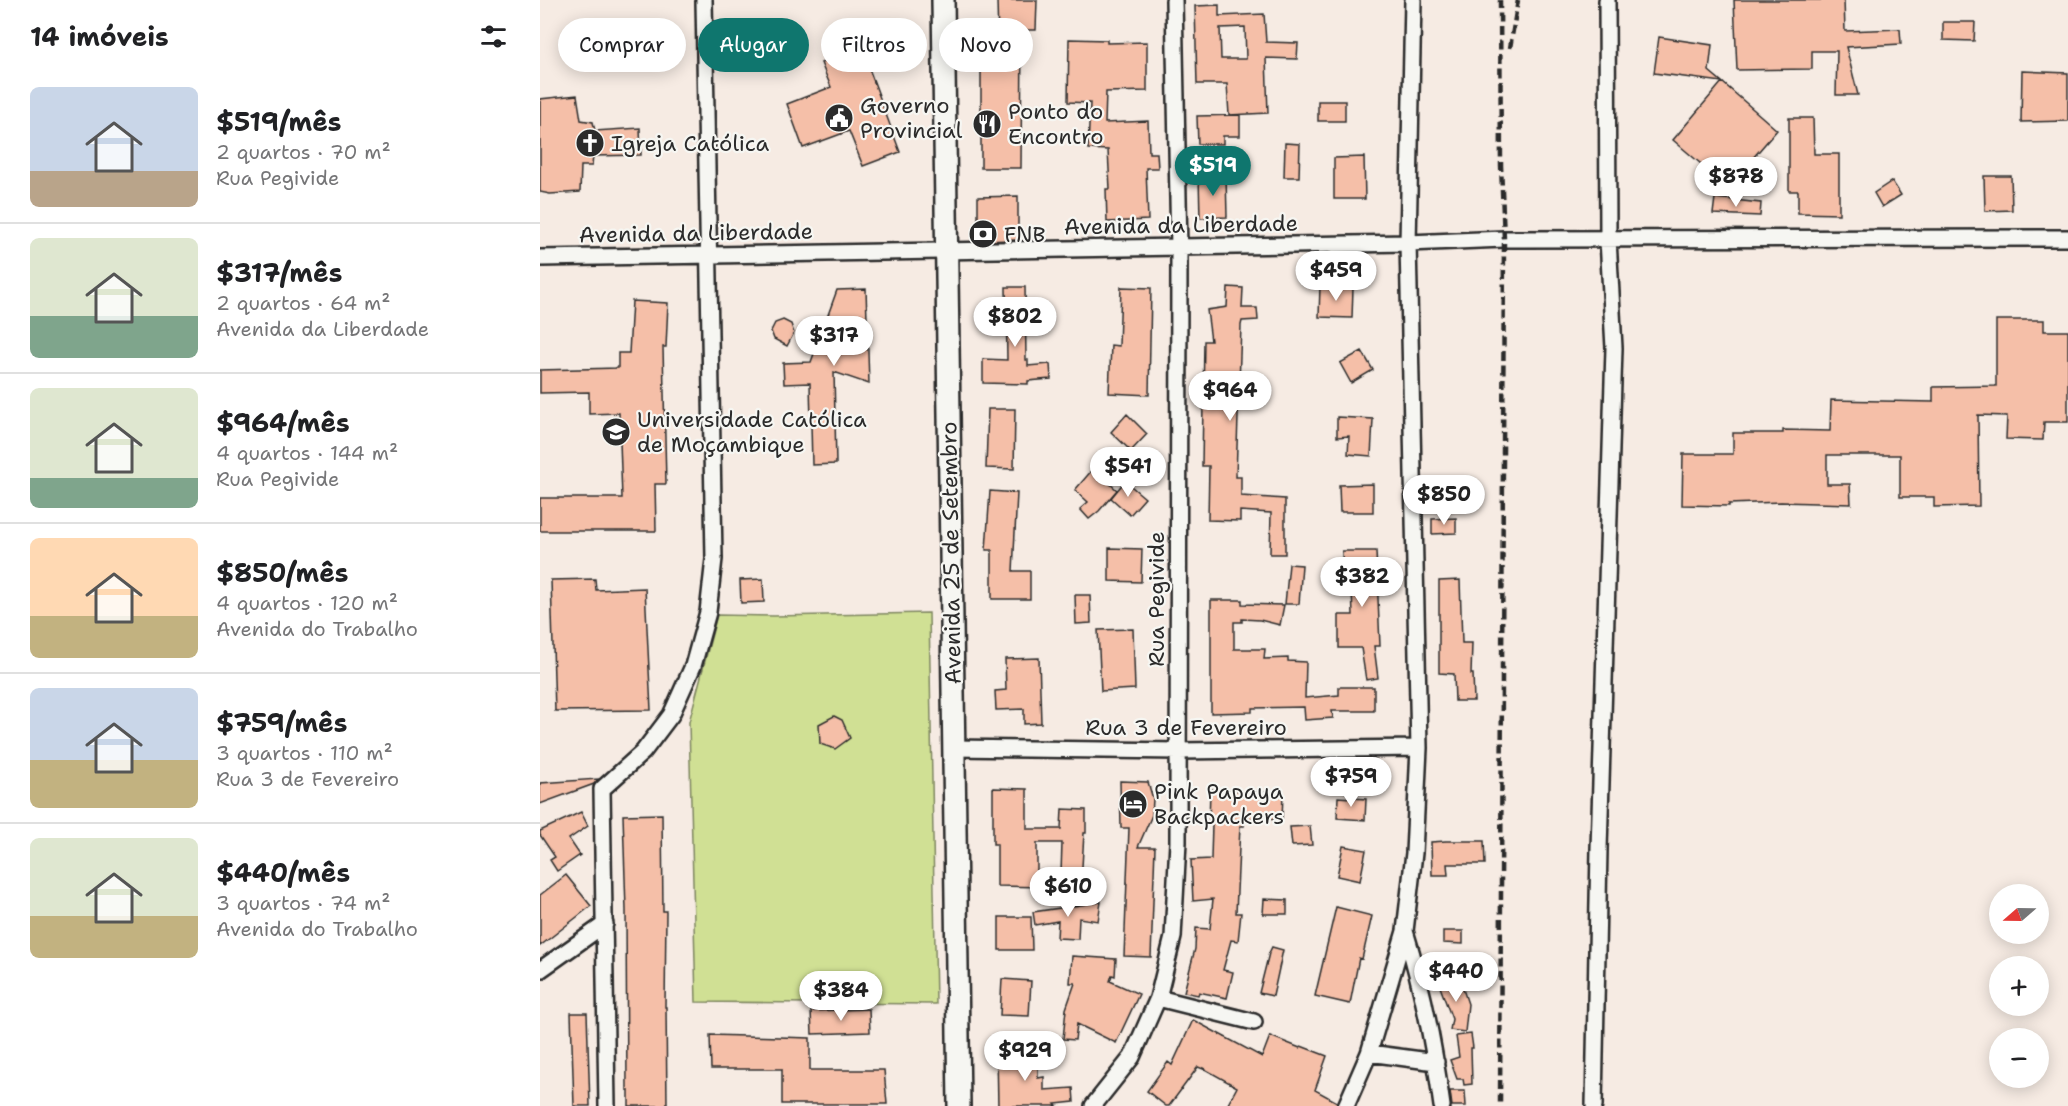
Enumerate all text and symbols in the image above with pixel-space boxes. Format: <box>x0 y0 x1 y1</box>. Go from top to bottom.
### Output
chip: Comprar <box>558 18 686 72</box>
chip: Alugar <box>698 18 809 72</box>
chip: Filtros <box>821 18 927 72</box>
chip: Novo <box>939 18 1033 72</box>
text: 14 imóveis <box>30 19 169 54</box>
icon: filters <box>477 20 510 53</box>
place label: Governo Provincial <box>860 91 963 145</box>
place label: Ponto do Encontro <box>1008 97 1104 151</box>
public building icon: Governo Provincial <box>823 102 855 134</box>
text: $519/mês <box>216 104 342 139</box>
restaurant icon: Ponto do Encontro <box>971 108 1003 140</box>
icon: home <box>78 111 150 183</box>
church icon: Igreja Católica <box>574 127 606 159</box>
place label: Igreja Católica <box>611 129 769 158</box>
text: 2 quartos · 70 m² <box>216 139 391 165</box>
pin: $519 <box>1177 146 1249 197</box>
text: $519 <box>1189 152 1237 178</box>
pin: $878 <box>1700 157 1772 208</box>
text: $878 <box>1708 163 1764 189</box>
text: Rua Pegivide <box>216 165 339 191</box>
street label: Avenida da Liberdade <box>1064 208 1298 242</box>
street label: Avenida da Liberdade <box>579 216 813 250</box>
bank icon: FNB <box>967 218 999 250</box>
place label: FNB <box>1004 220 1046 249</box>
pin: $459 <box>1300 251 1372 302</box>
text: $317/mês <box>216 255 342 290</box>
text: $459 <box>1309 257 1363 283</box>
icon: home <box>78 262 150 334</box>
text: 2 quartos · 64 m² <box>216 290 391 316</box>
pin: $802 <box>979 297 1051 348</box>
text: $802 <box>988 303 1043 329</box>
text: Avenida da Liberdade <box>216 316 429 342</box>
pin: $317 <box>798 316 870 367</box>
text: $317 <box>809 322 859 348</box>
pin: $964 <box>1194 371 1266 422</box>
text: $964 <box>1203 377 1257 403</box>
text: $964/mês <box>216 405 350 440</box>
place label: Universidade Católica de Moçambique <box>637 405 867 459</box>
icon: home <box>78 412 150 484</box>
school or university icon: Universidade Católica de Moçambique <box>600 416 632 448</box>
street label: Avenida 25 de Setembro <box>934 421 968 685</box>
text: 4 quartos · 144 m² <box>216 440 398 466</box>
pin: $541 <box>1092 447 1164 498</box>
text: $541 <box>1104 453 1152 479</box>
text: Rua Pegivide <box>216 466 339 492</box>
pin: $850 <box>1408 475 1480 526</box>
text: $850 <box>1417 481 1471 507</box>
street label: Rua Pegivide <box>1142 531 1171 667</box>
text: $850/mês <box>216 555 349 590</box>
pin: $382 <box>1326 557 1398 608</box>
icon: home <box>78 562 150 634</box>
text: $382 <box>1334 563 1390 589</box>
text: 4 quartos · 120 m² <box>216 590 398 616</box>
text: Avenida do Trabalho <box>216 616 418 642</box>
text: $759/mês <box>216 705 347 740</box>
icon: home <box>78 712 150 784</box>
street label: Rua 3 de Fevereiro <box>1085 713 1287 742</box>
text: 3 quartos · 110 m² <box>216 740 393 766</box>
pin: $759 <box>1315 757 1387 808</box>
text: $759 <box>1325 763 1377 789</box>
text: Rua 3 de Fevereiro <box>216 766 399 792</box>
place label: Pink Papaya Backpackers <box>1154 777 1284 831</box>
hotel icon: Pink Papaya Backpackers <box>1117 788 1149 820</box>
text: $440/mês <box>216 855 350 890</box>
icon: home <box>78 862 150 934</box>
pin: $610 <box>1032 867 1104 918</box>
text: $610 <box>1044 873 1092 899</box>
north arrow <box>1989 884 2049 944</box>
map controls <box>1989 884 2049 1088</box>
text: 3 quartos · 74 m² <box>216 890 390 916</box>
text: Avenida do Trabalho <box>216 916 418 942</box>
pin: $440 <box>1420 952 1492 1003</box>
button: + <box>1989 956 2049 1016</box>
text: $440 <box>1428 958 1484 984</box>
pin: $384 <box>805 971 877 1022</box>
text: $384 <box>813 977 869 1003</box>
button: − <box>1989 1028 2049 1088</box>
pin: $929 <box>989 1031 1061 1082</box>
text: $929 <box>998 1037 1052 1063</box>

